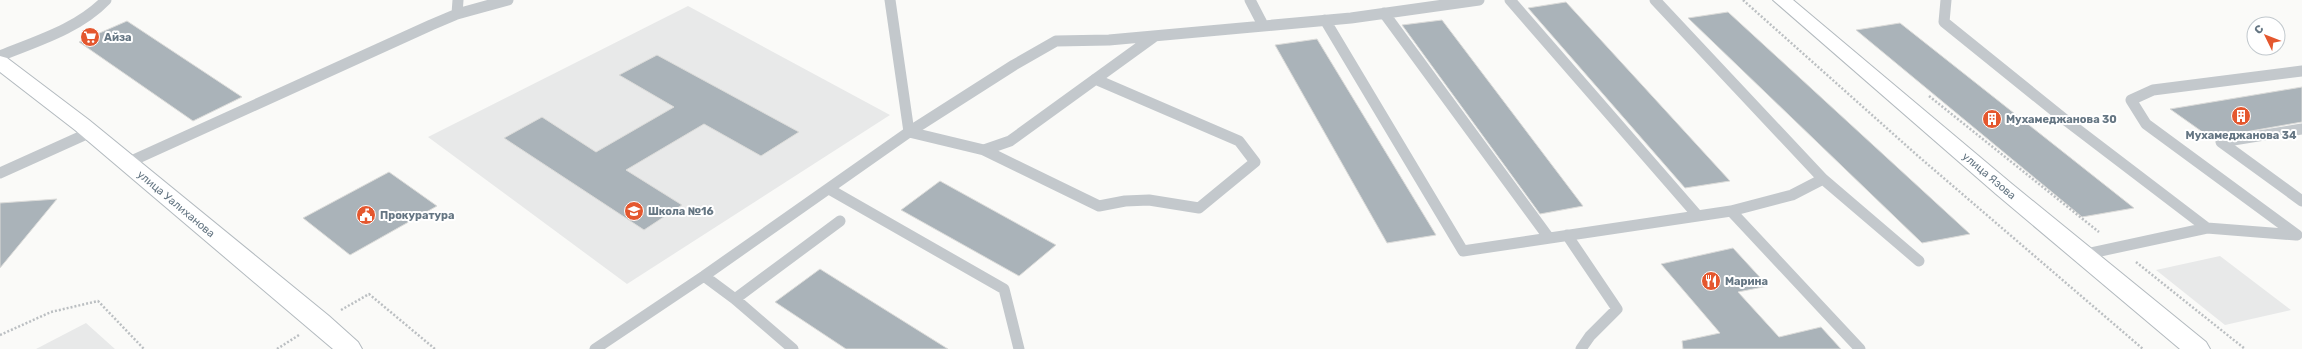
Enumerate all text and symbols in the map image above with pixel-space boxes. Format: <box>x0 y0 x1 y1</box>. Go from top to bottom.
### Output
north arrow <box>2246 16 2286 56</box>
text: С <box>2252 22 2267 37</box>
supermarket icon: Айза <box>79 26 101 48</box>
place label: Айза <box>104 31 132 44</box>
building icon: Мухамеджанова 34 <box>2230 105 2252 127</box>
building icon: Мухамеджанова 30 <box>1981 108 2003 130</box>
place label: Мухамеджанова 30 <box>2006 113 2117 126</box>
place label: Мухамеджанова 34 <box>2186 129 2297 142</box>
street label: улица Язова <box>1960 150 2018 202</box>
street label: улица Уалиханова <box>135 168 217 240</box>
school or university icon: Школа №16 <box>623 200 645 222</box>
public building icon: Прокуратура <box>355 204 377 226</box>
place label: Школа №16 <box>648 205 714 218</box>
place label: Прокуратура <box>380 209 454 222</box>
restaurant icon: Марина <box>1700 270 1722 292</box>
place label: Марина <box>1725 275 1768 288</box>

